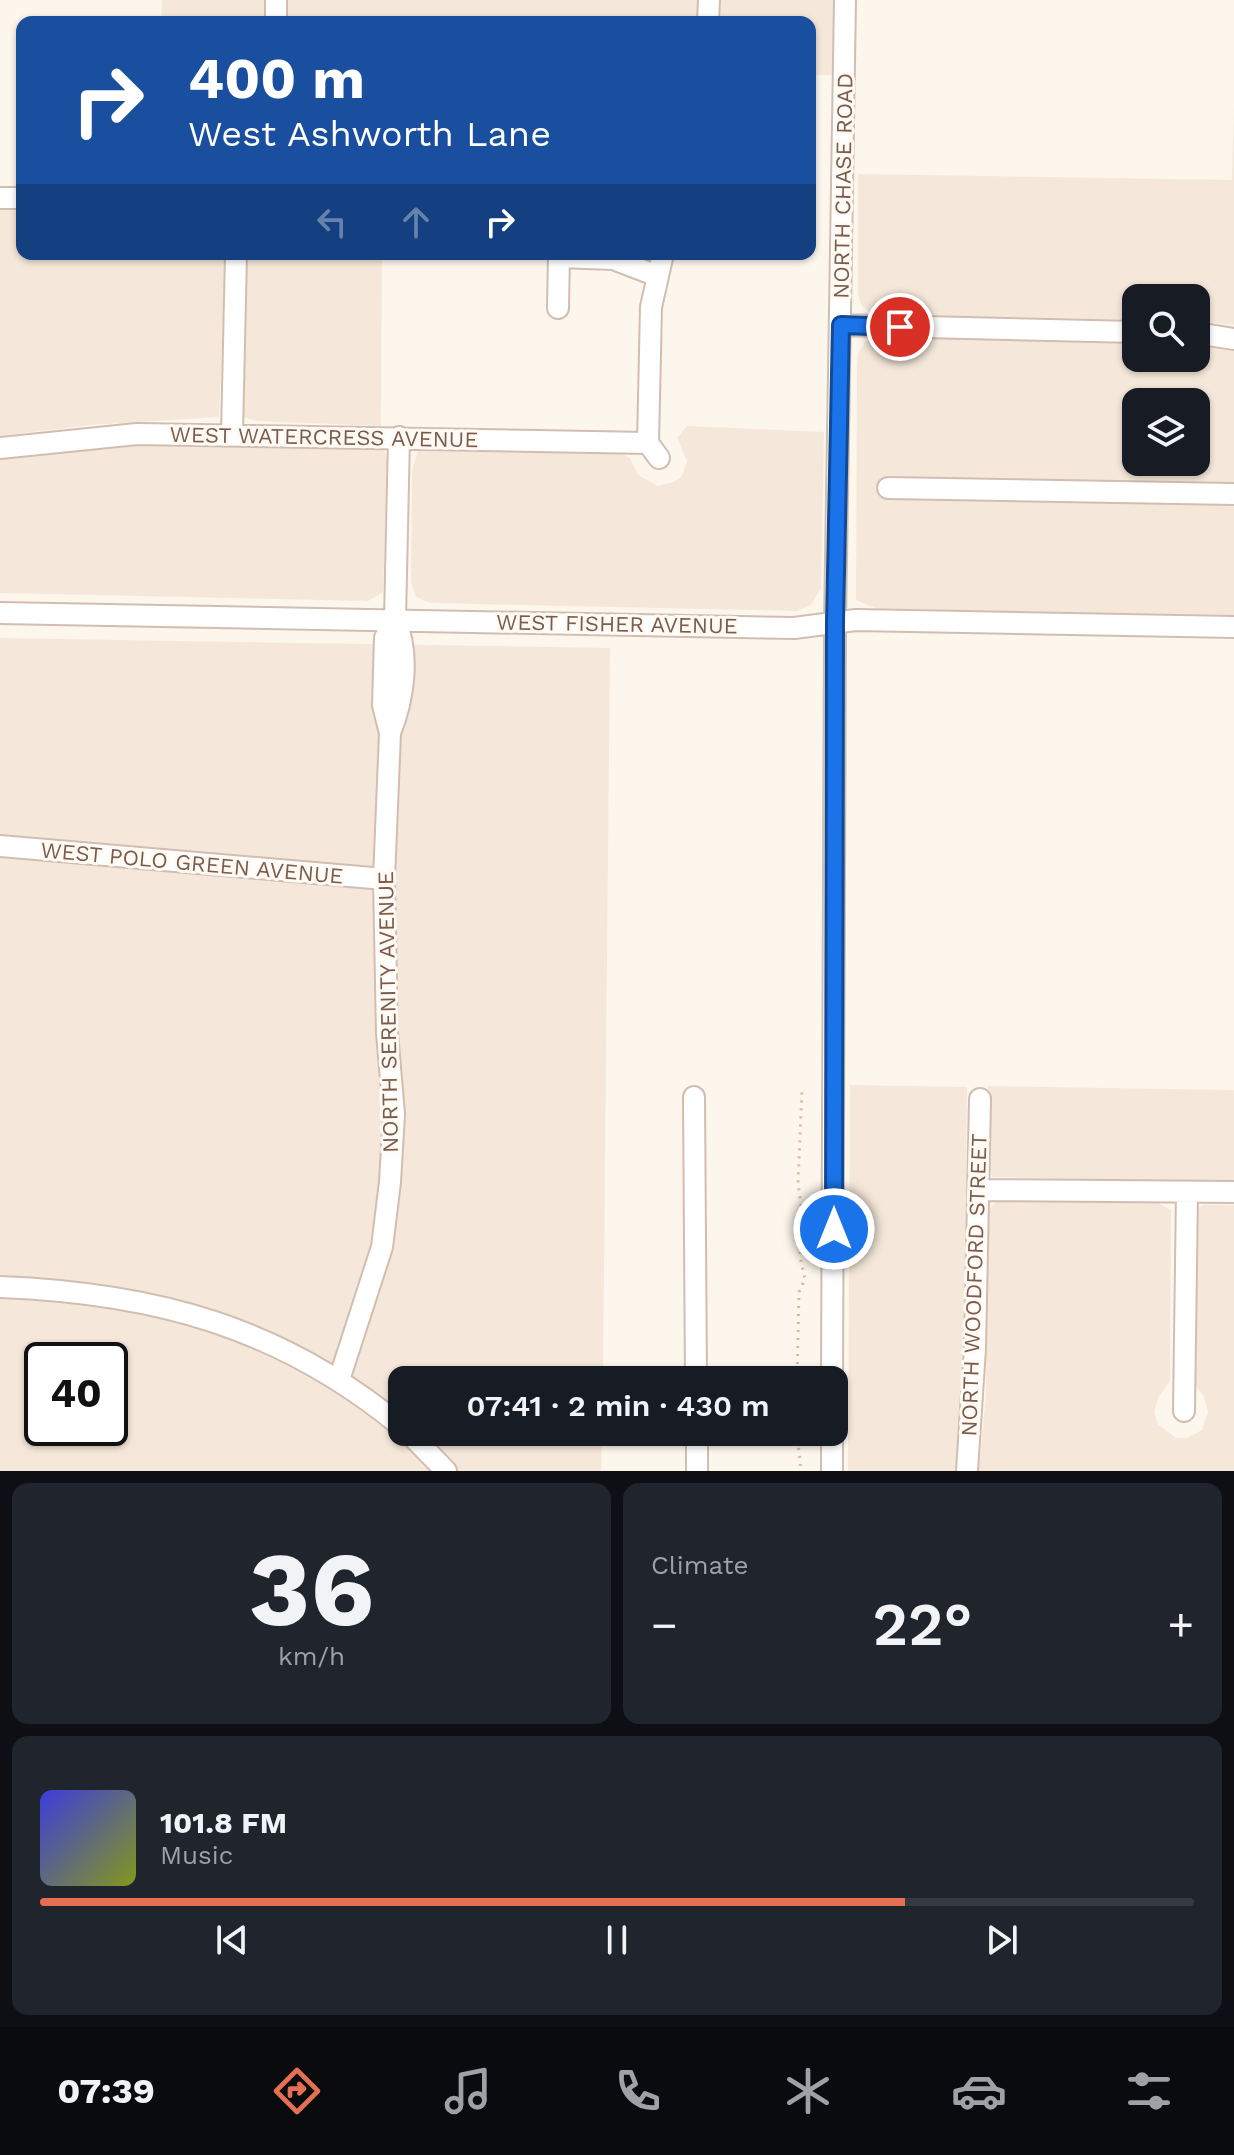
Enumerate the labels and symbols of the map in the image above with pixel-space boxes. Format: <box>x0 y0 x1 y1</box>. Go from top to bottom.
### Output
street label: NORTH CHASE ROAD <box>829 73 857 299</box>
pin <box>866 293 934 361</box>
street label: WEST WATERCRESS AVENUE <box>169 422 479 452</box>
street label: WEST FISHER AVENUE <box>496 609 738 639</box>
street label: WEST POLO GREEN AVENUE <box>40 837 344 889</box>
street label: NORTH SERENITY AVENUE <box>373 871 403 1153</box>
street label: NORTH WOODFORD STREET <box>956 1133 992 1437</box>
position arrow <box>792 1187 876 1271</box>
speed limit sign: 40 <box>24 1342 128 1446</box>

